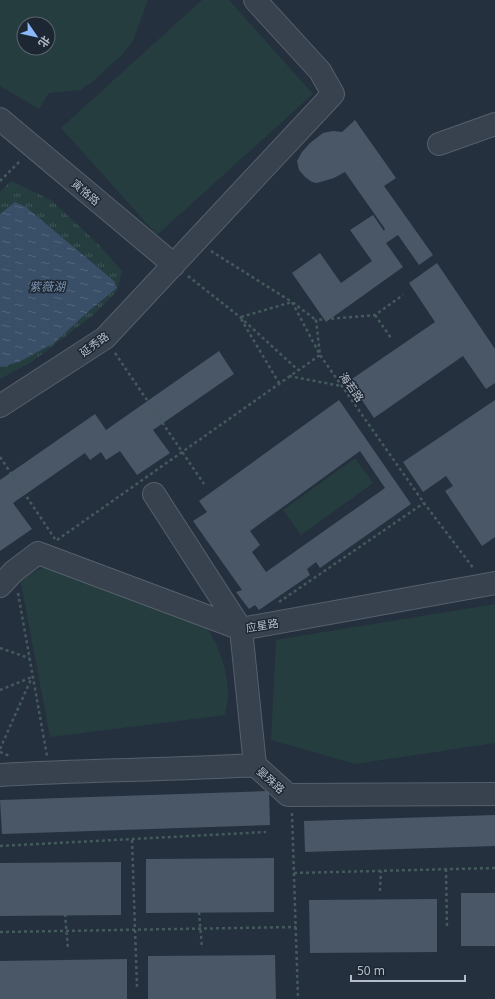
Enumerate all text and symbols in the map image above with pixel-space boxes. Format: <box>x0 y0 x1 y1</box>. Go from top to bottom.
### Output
north arrow <box>16 16 56 56</box>
text: 北 <box>35 33 54 51</box>
street label: 寅恪路 <box>69 176 103 208</box>
water label: 紫薇湖 <box>29 278 67 295</box>
street label: 延秀路 <box>76 328 112 360</box>
street label: 海若路 <box>336 369 368 405</box>
street label: 应星路 <box>245 615 279 635</box>
street label: 晏殊路 <box>254 763 288 797</box>
scale bar <box>351 957 465 983</box>
text: 50 m <box>357 962 385 979</box>

